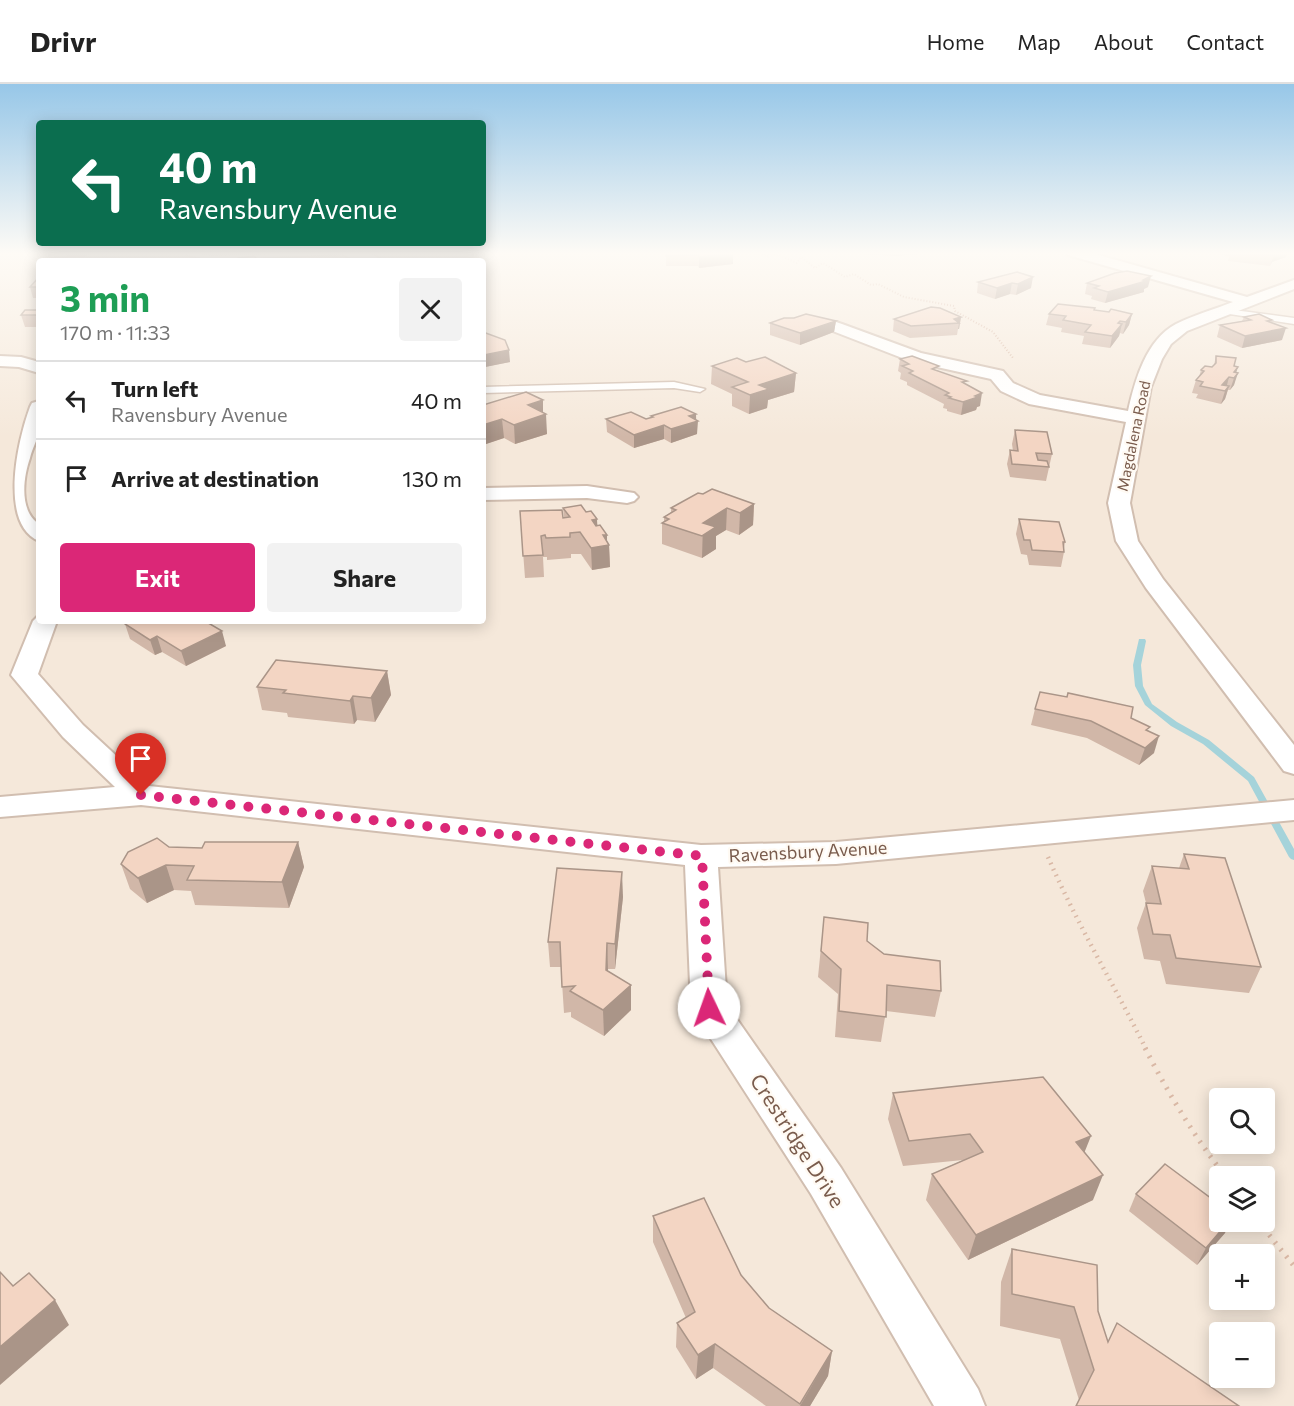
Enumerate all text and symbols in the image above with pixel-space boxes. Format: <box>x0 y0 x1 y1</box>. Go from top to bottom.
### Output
text: Drivr <box>30 24 97 58</box>
text: Home <box>927 29 984 54</box>
text: Map <box>1017 29 1061 54</box>
text: About <box>1094 29 1153 54</box>
text: Contact <box>1186 29 1264 54</box>
text: 40 m <box>159 140 257 192</box>
icon: left <box>60 144 138 222</box>
text: Ravensbury Avenue <box>159 192 397 225</box>
text: 3 min <box>60 275 150 319</box>
button: close <box>399 278 462 341</box>
text: 170 m · 11:33 <box>60 320 170 344</box>
text: Turn left <box>111 375 198 402</box>
street label: Magdalena Road <box>1113 379 1154 493</box>
icon: left <box>60 384 93 417</box>
text: 40 m <box>411 387 462 414</box>
text: Ravensbury Avenue <box>111 402 287 426</box>
icon: arrive <box>60 462 93 495</box>
text: Arrive at destination <box>111 465 319 492</box>
text: 130 m <box>402 465 462 492</box>
button: Exit <box>60 543 255 612</box>
button: Share <box>267 543 462 612</box>
pin <box>115 733 166 795</box>
icon: arrive <box>124 742 157 775</box>
street label: Ravensbury Avenue <box>728 836 888 866</box>
position arrow <box>677 976 741 1040</box>
street label: Crestridge Drive <box>746 1069 851 1212</box>
map controls <box>1209 1088 1275 1388</box>
button: search <box>1209 1088 1275 1154</box>
button: layers <box>1209 1166 1275 1232</box>
button: + <box>1209 1244 1275 1310</box>
button: − <box>1209 1322 1275 1388</box>

